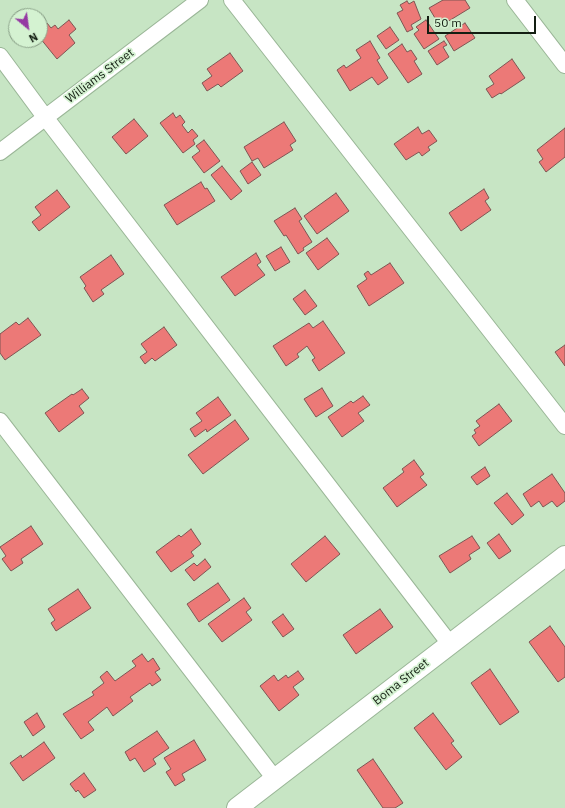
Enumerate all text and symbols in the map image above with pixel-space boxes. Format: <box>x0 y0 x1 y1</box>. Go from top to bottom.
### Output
north arrow <box>8 8 48 48</box>
scale bar <box>429 8 538 34</box>
text: 50 m <box>434 15 462 30</box>
text: N <box>26 30 40 46</box>
street label: Williams Street <box>63 46 137 106</box>
street label: Boma Street <box>370 656 432 708</box>

